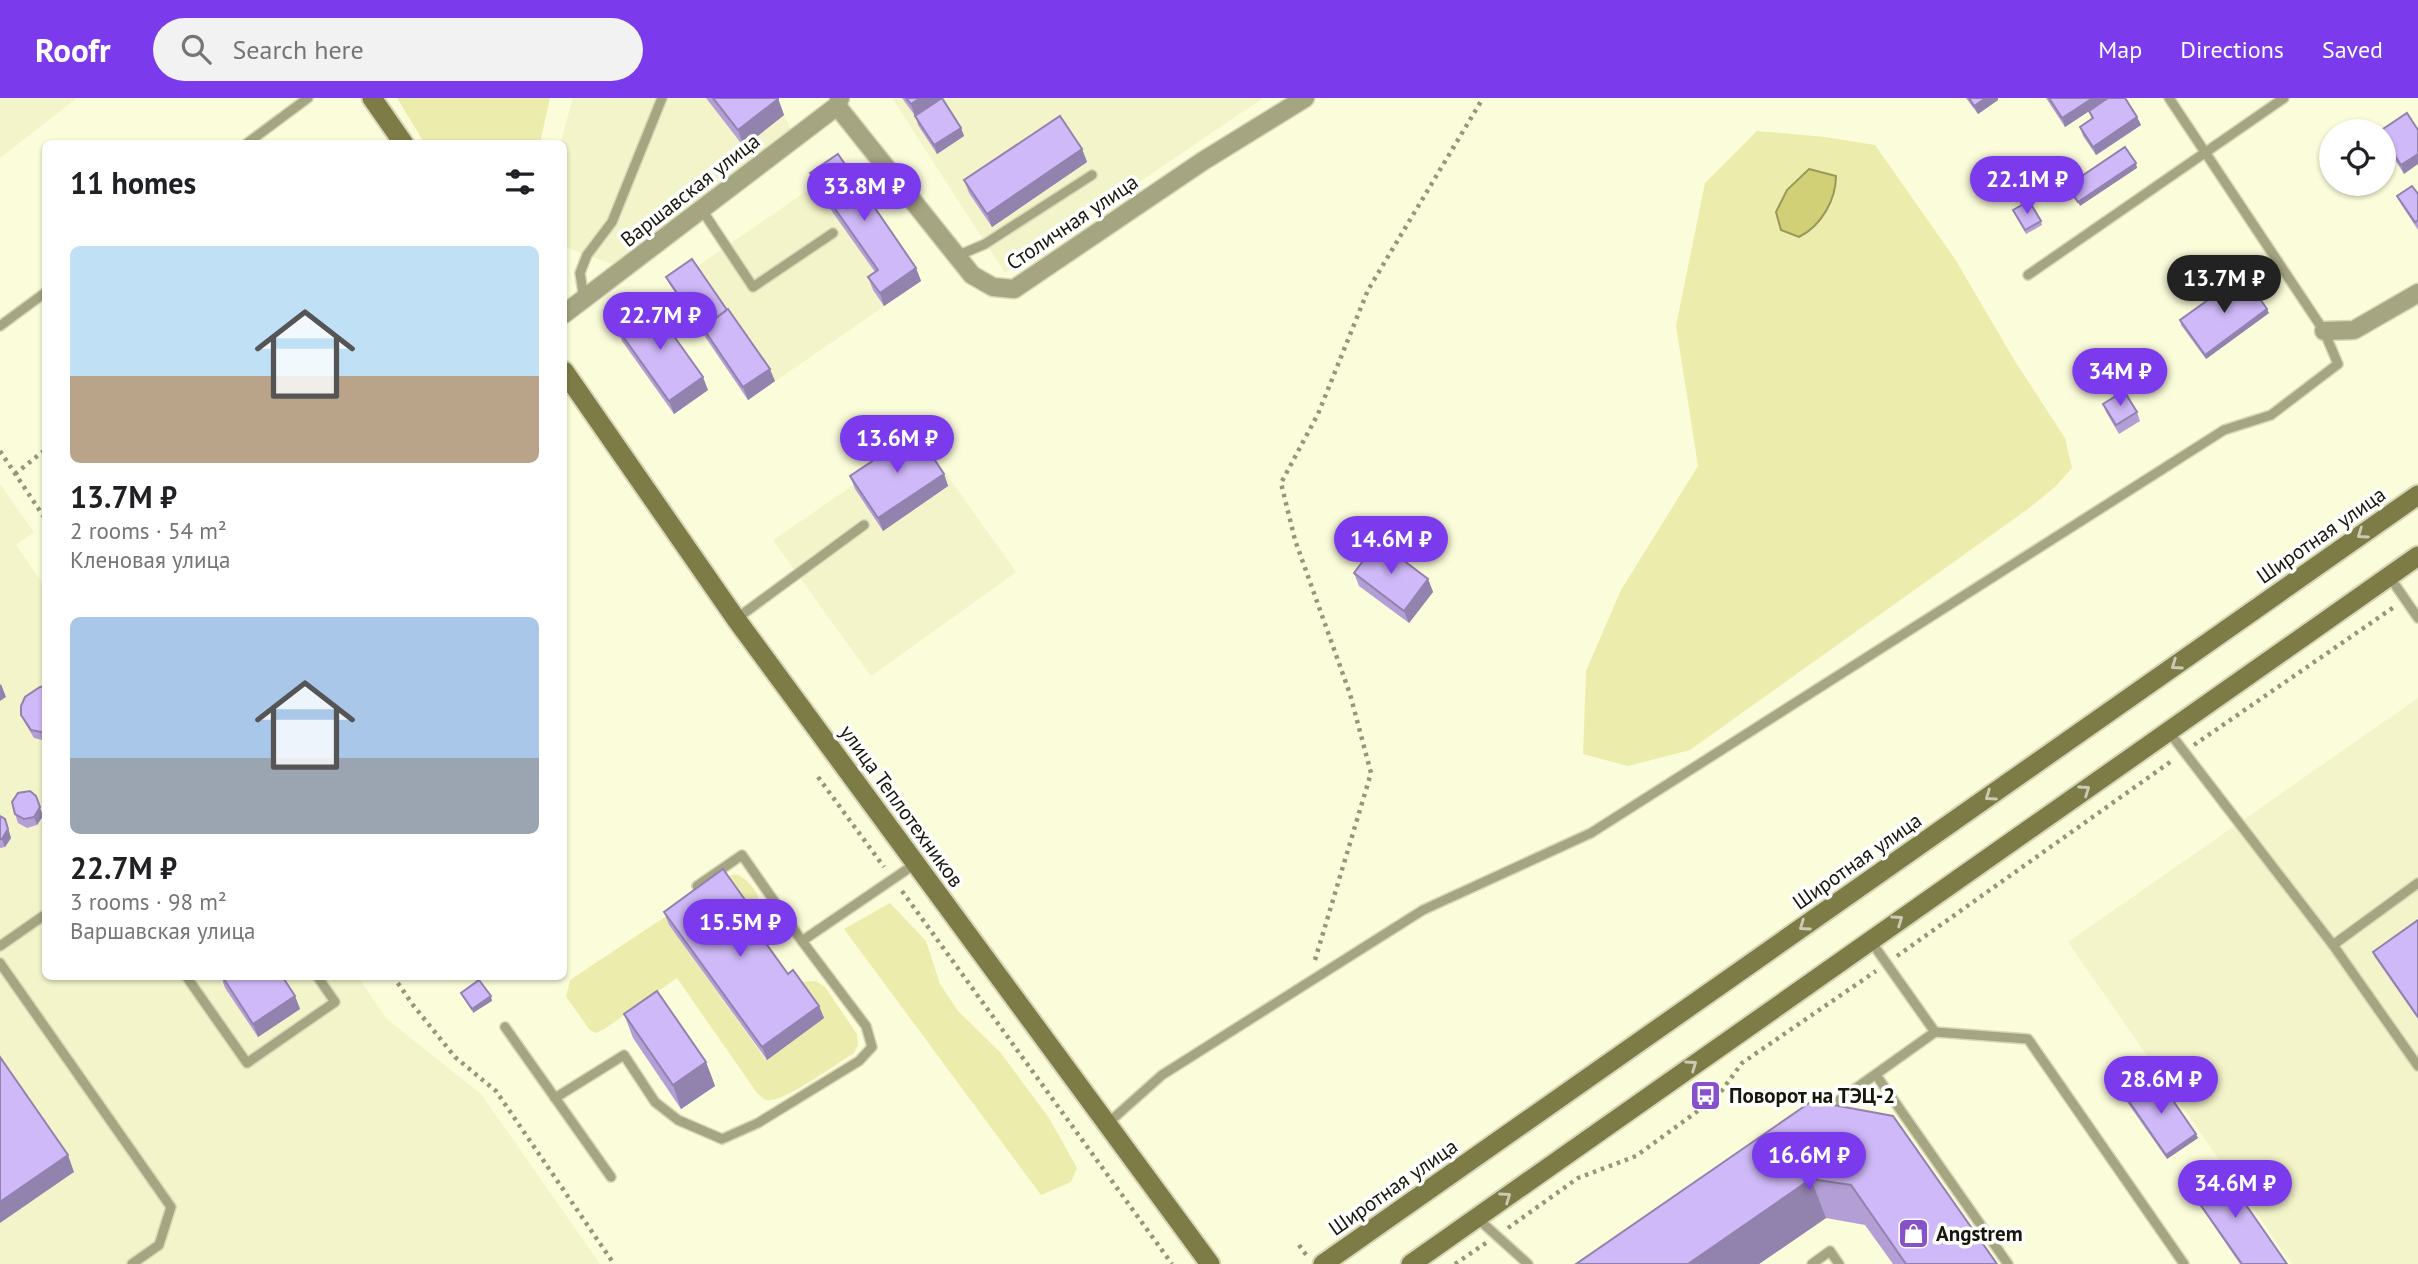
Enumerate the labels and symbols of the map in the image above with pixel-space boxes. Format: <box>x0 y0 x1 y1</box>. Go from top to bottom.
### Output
street label: Варшавская улица <box>615 127 765 253</box>
pin: 22.1M ₽ <box>1962 156 2092 216</box>
pin: 33.8M ₽ <box>799 164 929 223</box>
street label: Столичная улица <box>1001 168 1143 276</box>
pin: 13.7M ₽ <box>2159 256 2289 315</box>
pin: 22.7M ₽ <box>595 292 725 352</box>
pin: 34M ₽ <box>2071 348 2169 408</box>
pin: 13.6M ₽ <box>832 416 962 475</box>
street label: Широтная улица <box>2251 481 2391 589</box>
pin: 14.6M ₽ <box>1326 517 1456 576</box>
one-way arrow <box>2357 526 2370 538</box>
one-way arrow <box>2171 657 2184 669</box>
street label: улица Теплотехников <box>834 720 970 892</box>
one-way arrow <box>2077 786 2090 798</box>
one-way arrow <box>1985 787 1998 800</box>
street label: Широтная улица <box>1787 807 1927 915</box>
pin: 15.5M ₽ <box>675 900 805 959</box>
one-way arrow <box>1890 916 1903 928</box>
one-way arrow <box>1799 918 1812 930</box>
pin: 28.6M ₽ <box>2096 1056 2226 1116</box>
one-way arrow <box>1684 1061 1697 1073</box>
bus stop icon: Поворот на ТЭЦ-2 <box>1689 1078 1723 1112</box>
place label: Поворот на ТЭЦ-2 <box>1729 1082 1895 1109</box>
pin: 16.6M ₽ <box>1744 1132 1874 1192</box>
street label: Широтная улица <box>1323 1133 1463 1241</box>
pin: 34.6M ₽ <box>2170 1160 2300 1220</box>
one-way arrow <box>1498 1192 1511 1205</box>
shop icon: Angstrem <box>1896 1216 1930 1250</box>
place label: Angstrem <box>1936 1220 2023 1247</box>

